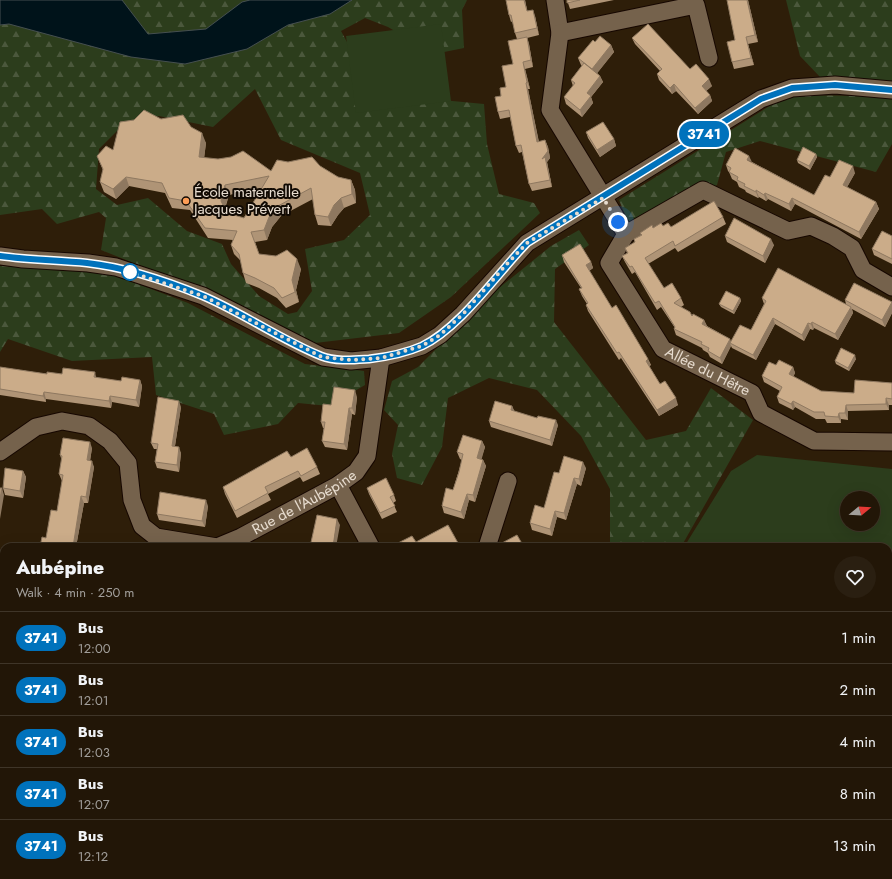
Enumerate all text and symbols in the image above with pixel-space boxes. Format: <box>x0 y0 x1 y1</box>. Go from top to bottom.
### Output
line badge: 3741 <box>676 121 732 147</box>
text: 3741 <box>687 124 721 144</box>
place label: École maternelle Jacques Prévert <box>192 181 299 220</box>
marker: École maternelle Jacques Prévert <box>181 196 191 206</box>
your location <box>608 212 628 232</box>
unlabelled marker <box>121 263 139 281</box>
street label: Allée du Hêtre <box>661 341 754 402</box>
street label: Rue de l'Aubépine <box>248 464 361 540</box>
north arrow <box>840 491 880 531</box>
map controls <box>840 491 880 531</box>
text: Aubépine <box>16 554 104 581</box>
button: heart <box>834 556 876 598</box>
text: Walk · 4 min · 250 m <box>16 583 134 602</box>
text: Bus <box>78 617 103 639</box>
text: 1 min <box>841 627 876 649</box>
text: 3741 <box>24 628 58 648</box>
text: 12:00 <box>78 639 111 658</box>
text: Bus <box>78 669 103 691</box>
text: 2 min <box>839 679 876 701</box>
text: 3741 <box>24 680 58 700</box>
text: 12:01 <box>78 691 109 710</box>
text: Bus <box>78 721 103 743</box>
text: 4 min <box>839 731 876 753</box>
text: 3741 <box>24 732 58 752</box>
text: 12:03 <box>78 743 110 762</box>
text: Bus <box>78 773 103 795</box>
text: 8 min <box>840 783 876 805</box>
text: 3741 <box>24 784 58 804</box>
text: 12:07 <box>78 795 110 814</box>
text: Bus <box>78 825 103 847</box>
text: 13 min <box>833 835 876 857</box>
text: 3741 <box>24 836 58 856</box>
text: 12:12 <box>78 847 108 866</box>

